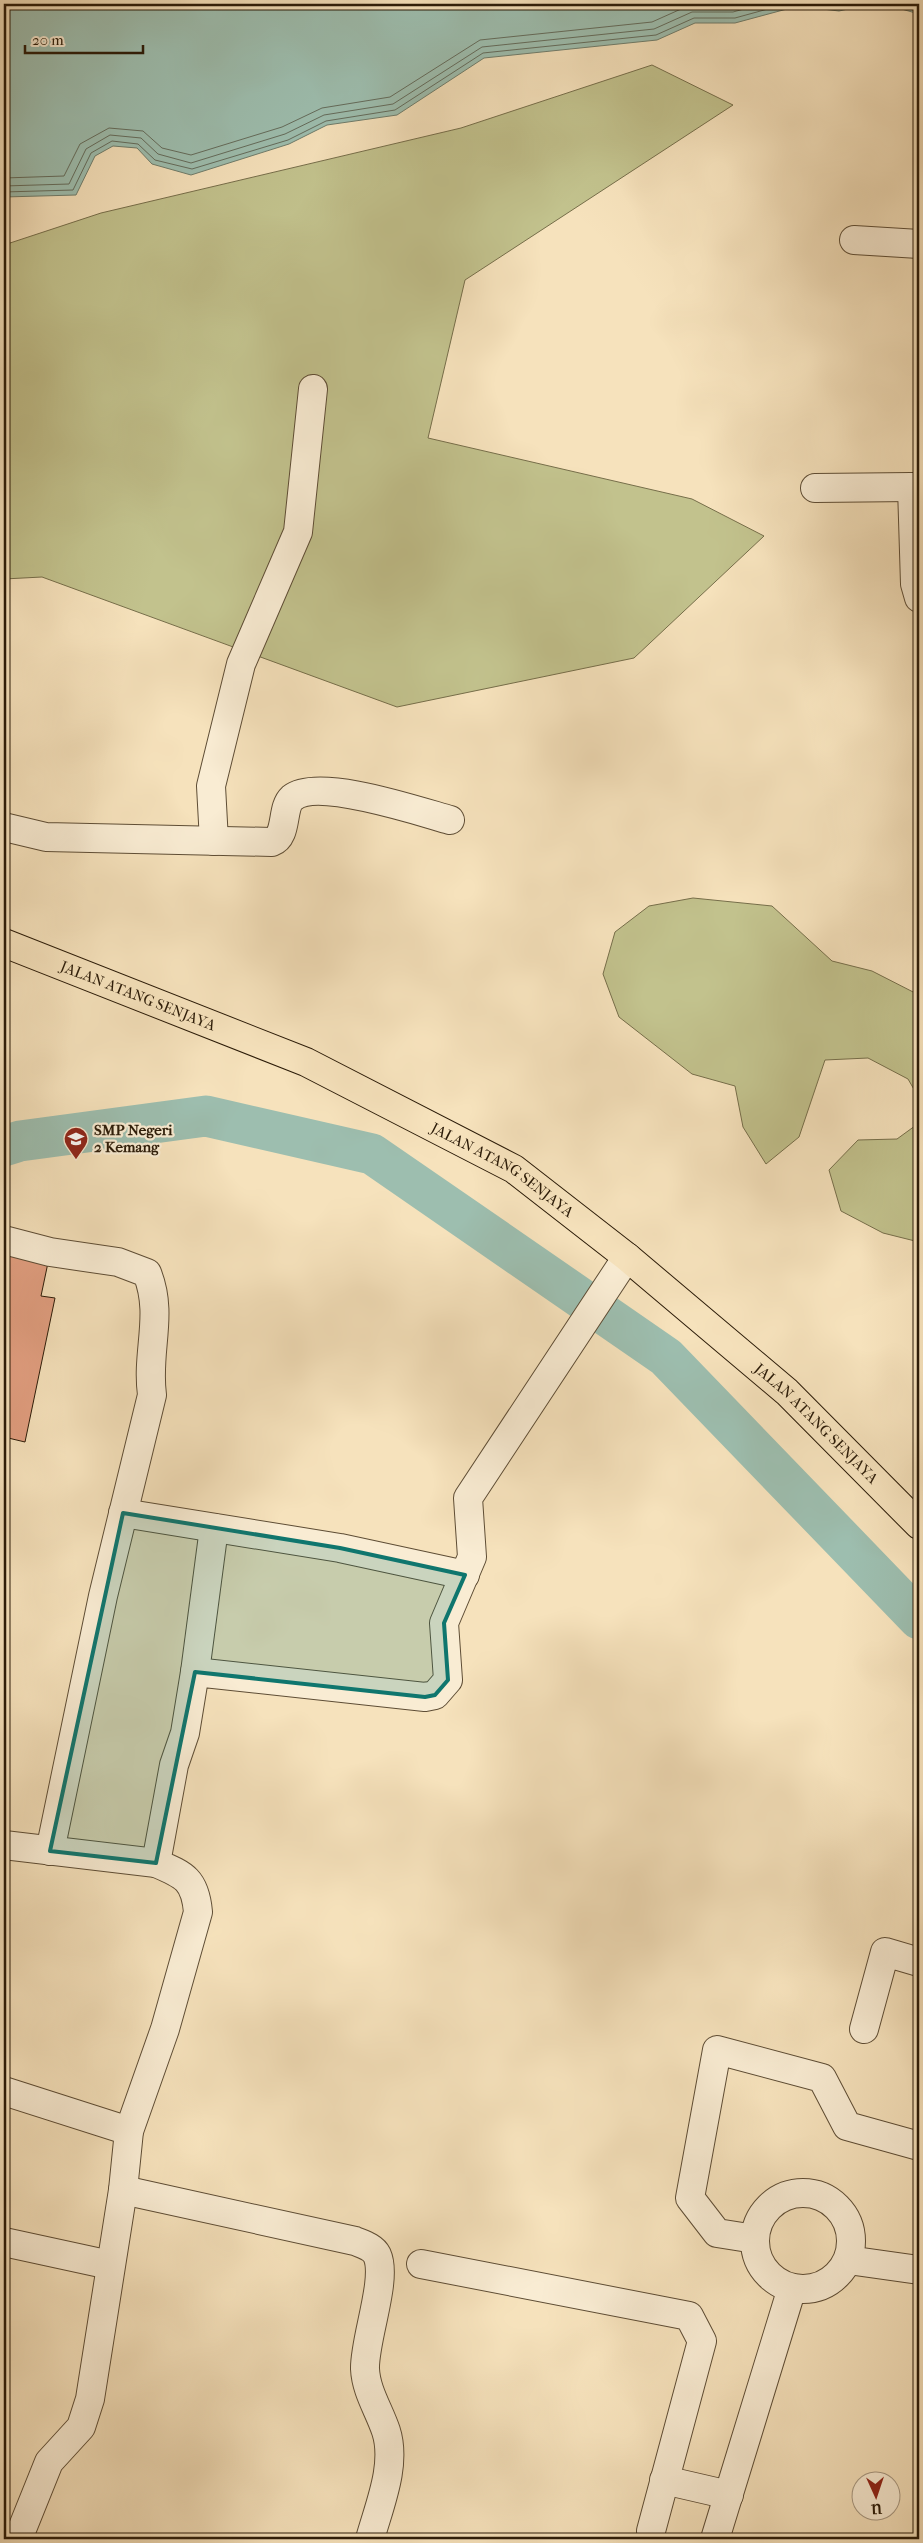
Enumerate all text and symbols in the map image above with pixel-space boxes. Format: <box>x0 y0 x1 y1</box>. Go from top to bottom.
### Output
scale bar <box>25 22 142 54</box>
text: 20 m <box>32 31 64 49</box>
street label: JALAN ATANG SENJAYA <box>57 957 218 1035</box>
street label: JALAN ATANG SENJAYA <box>427 1118 577 1221</box>
place label: SMP Negeri 2 Kemang <box>94 1121 173 1156</box>
school or university icon: SMP Negeri 2 Kemang <box>63 1126 89 1160</box>
street label: JALAN ATANG SENJAYA <box>750 1359 882 1488</box>
north arrow <box>850 2470 900 2520</box>
text: U <box>871 2500 884 2517</box>

